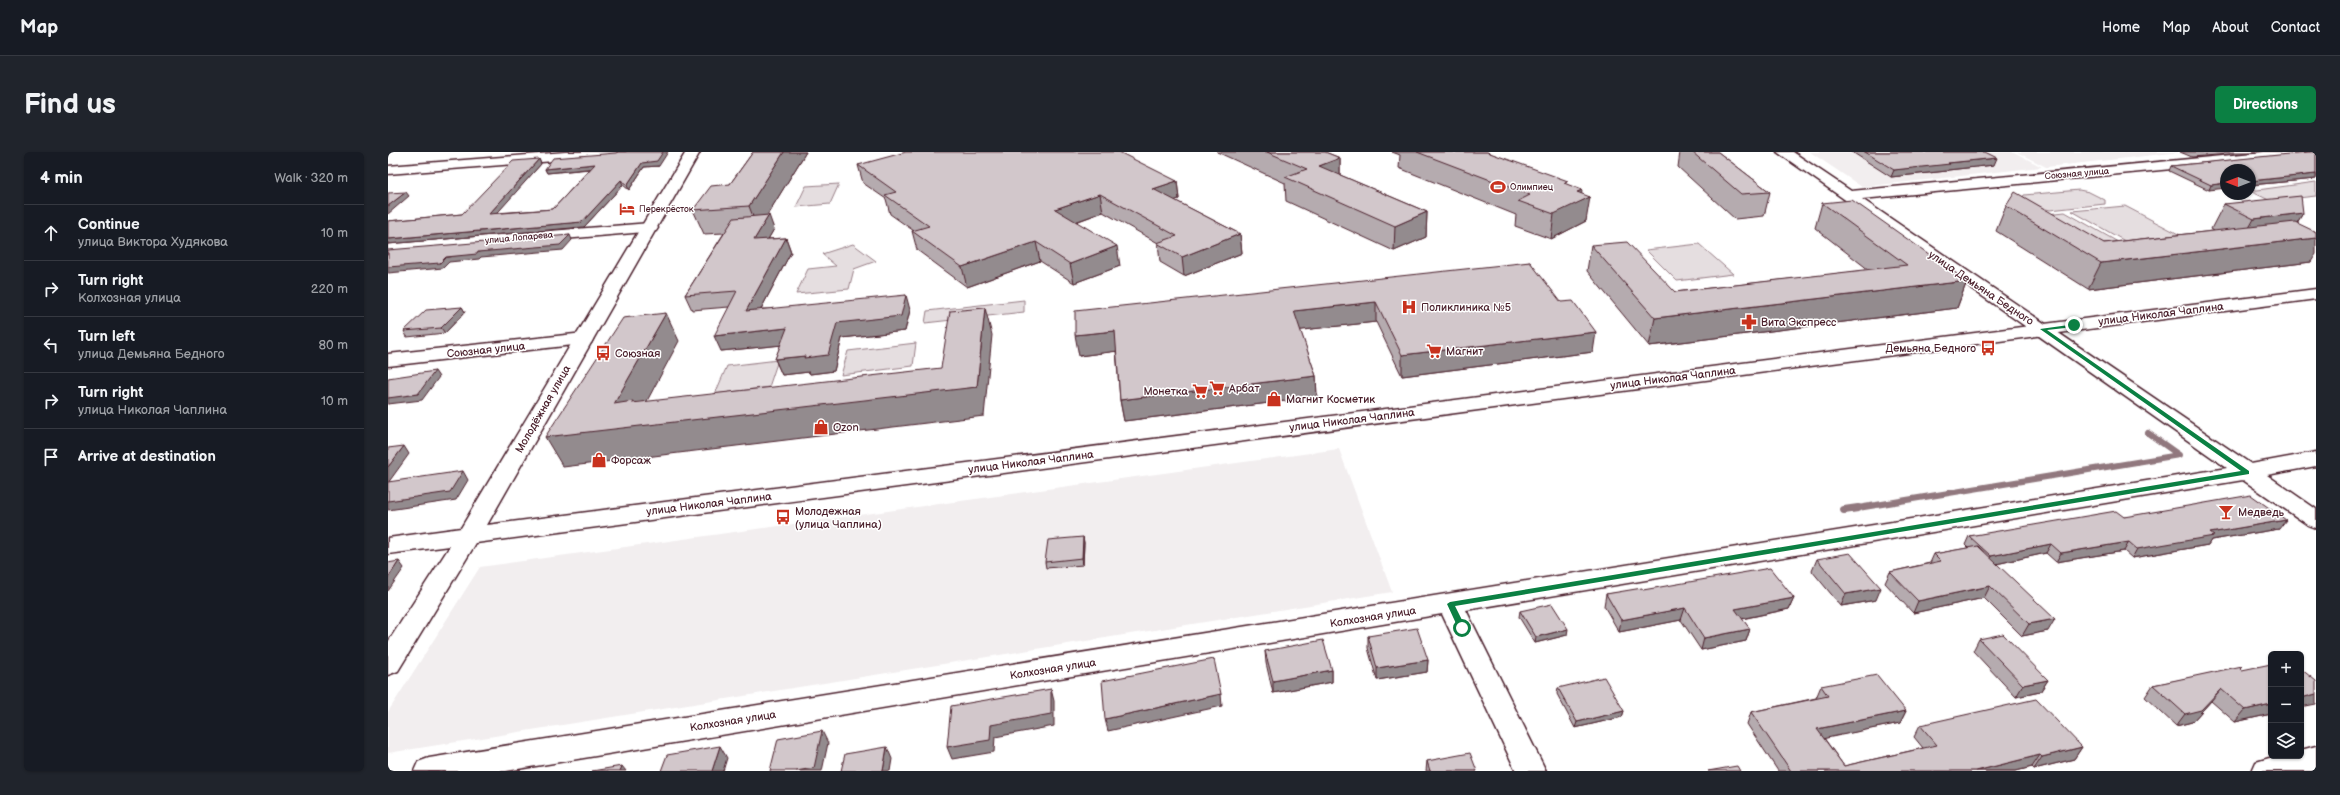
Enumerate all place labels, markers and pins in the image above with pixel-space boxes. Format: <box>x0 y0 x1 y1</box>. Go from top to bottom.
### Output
sports icon: Олимпиец <box>1489 178 1507 196</box>
place label: Олимпиец <box>1510 182 1554 193</box>
hotel icon: Перекрёсток <box>618 200 636 218</box>
place label: Перекрёсток <box>639 204 694 215</box>
hospital icon: Поликлиника №5 <box>1400 298 1418 316</box>
place label: Поликлиника №5 <box>1421 301 1511 314</box>
pharmacy icon: Вита Экспресс <box>1740 313 1758 331</box>
place label: Вита Экспресс <box>1761 316 1837 329</box>
bus stop icon: Демьяна Бедного <box>1979 339 1997 357</box>
supermarket icon: Магнит <box>1425 342 1443 360</box>
place label: Демьяна Бедного <box>1885 342 1976 355</box>
bus stop icon: Союзная <box>594 344 612 362</box>
place label: Магнит <box>1446 345 1483 358</box>
place label: Союзная <box>615 347 660 360</box>
supermarket icon: Арбат <box>1208 379 1226 397</box>
supermarket icon: Монетка <box>1191 382 1209 400</box>
place label: Арбат <box>1228 382 1260 395</box>
place label: Монетка <box>1143 385 1188 398</box>
shop icon: Магнит Косметик <box>1265 390 1283 408</box>
place label: Магнит Косметик <box>1286 393 1375 406</box>
shop icon: Ozon <box>812 418 830 436</box>
place label: Ozon <box>833 421 859 434</box>
shop icon: Форсаж <box>590 451 608 469</box>
place label: Форсаж <box>611 454 651 467</box>
bar icon: Медведь <box>2217 503 2235 521</box>
place label: Молодежная (улица Чаплина) <box>795 505 882 531</box>
place label: Медведь <box>2238 506 2285 519</box>
bus stop icon: Молодежная (улица Чаплина) <box>774 508 792 526</box>

